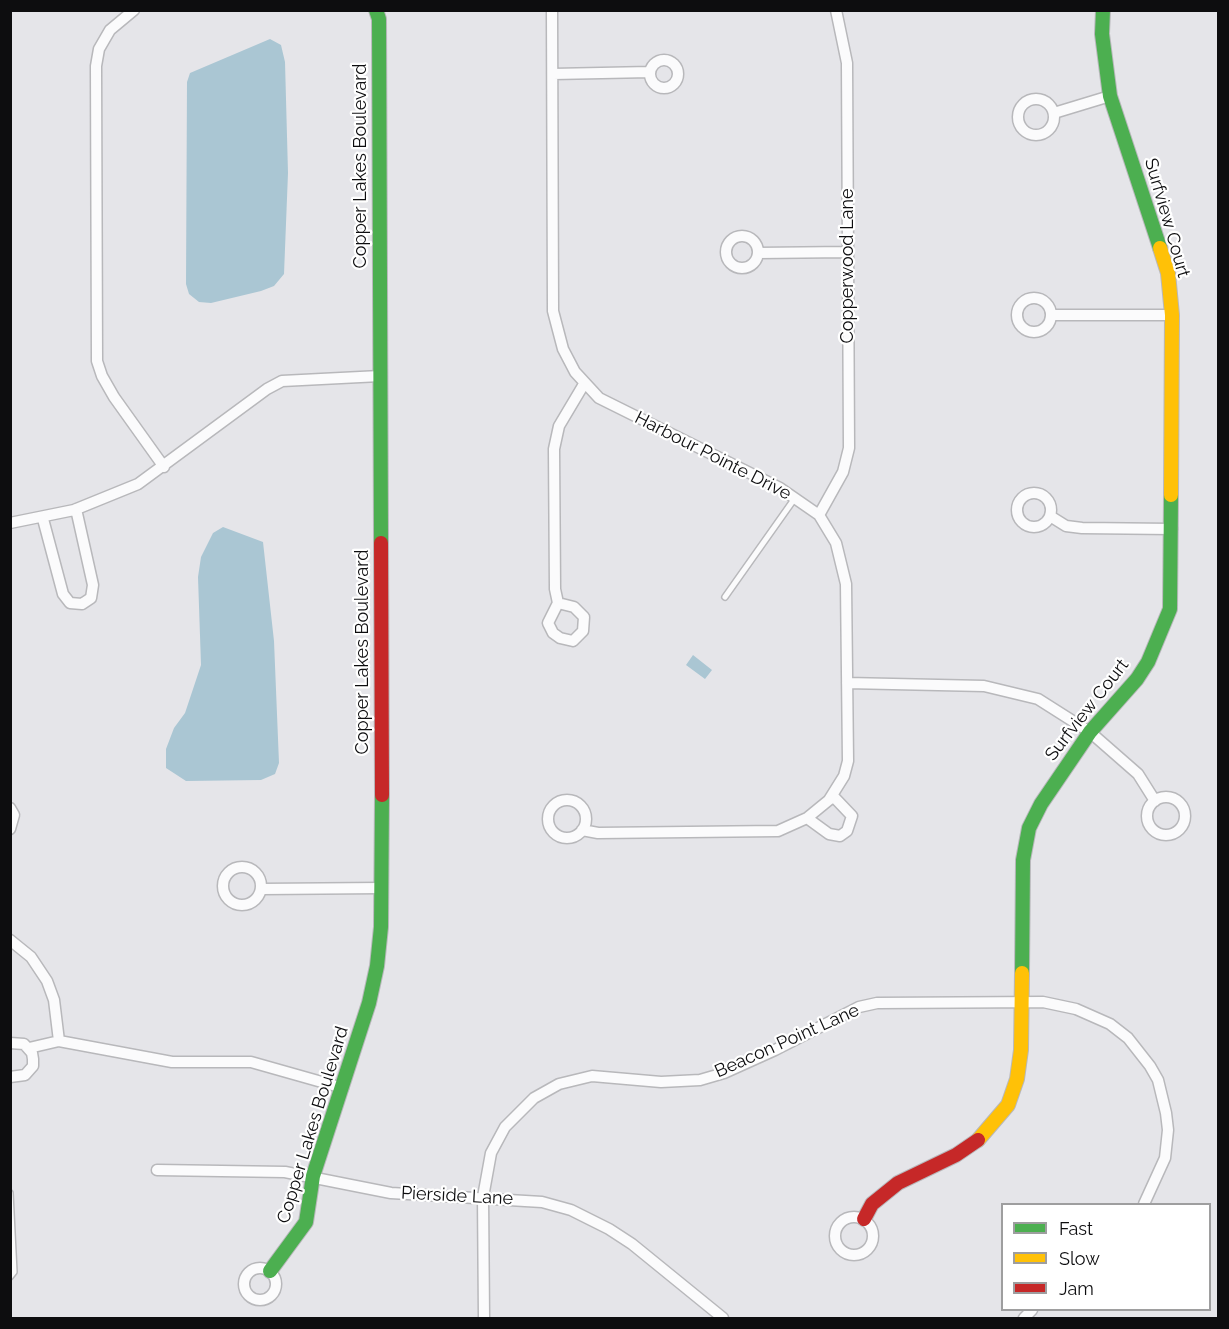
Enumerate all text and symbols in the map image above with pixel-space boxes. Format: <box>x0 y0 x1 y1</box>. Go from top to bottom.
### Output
street label: Copper Lakes Boulevard <box>350 64 372 268</box>
street label: Surfview Court <box>1140 156 1194 280</box>
street label: Copperwood Lane <box>837 188 859 344</box>
street label: Harbour Pointe Drive <box>631 407 795 505</box>
street label: Copper Lakes Boulevard <box>352 550 374 754</box>
street label: Surfview Court <box>1041 655 1133 765</box>
street label: Beacon Point Lane <box>711 999 863 1083</box>
street label: Copper Lakes Boulevard <box>273 1024 353 1226</box>
street label: Pierside Lane <box>400 1182 514 1210</box>
legend <box>1001 1203 1211 1311</box>
text: Fast <box>1059 1218 1093 1239</box>
text: Slow <box>1059 1248 1100 1269</box>
text: Jam <box>1059 1278 1094 1299</box>

